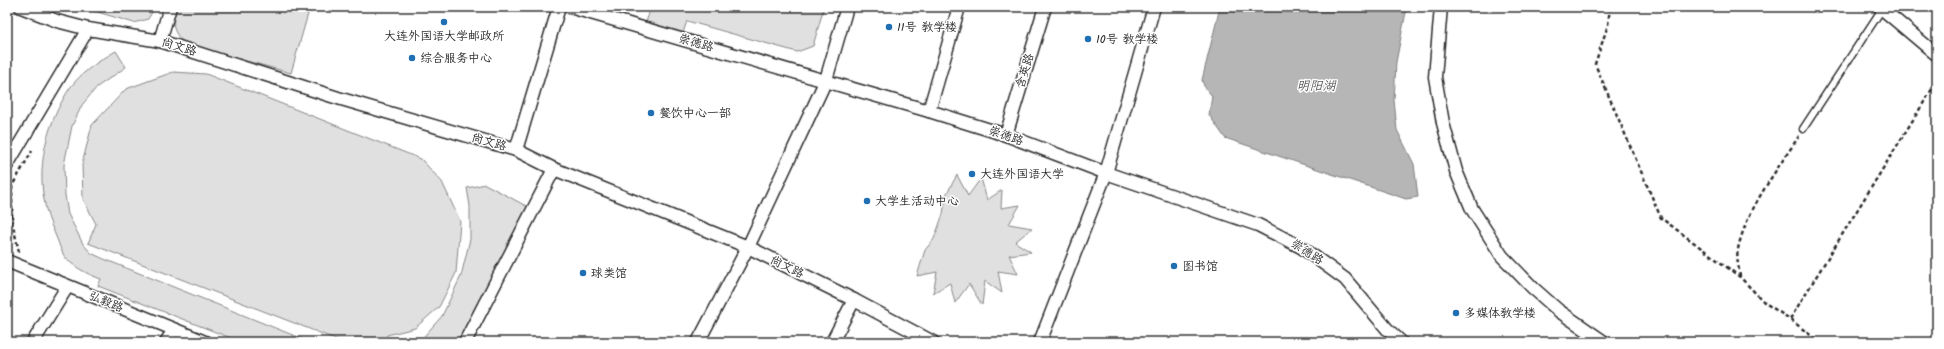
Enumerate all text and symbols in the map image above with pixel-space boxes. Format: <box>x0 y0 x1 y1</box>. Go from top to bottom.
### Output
marker: 大连外国语大学邮政所 <box>439 17 449 27</box>
place label: 11号 教学楼 <box>897 18 957 37</box>
marker: 11号 教学楼 <box>884 22 894 32</box>
place label: 大连外国语大学邮政所 <box>384 27 505 46</box>
street label: 崇德路 <box>676 29 716 57</box>
place label: 10号 教学楼 <box>1096 30 1159 49</box>
street label: 尚文路 <box>159 33 199 61</box>
marker: 10号 教学楼 <box>1083 34 1093 44</box>
place label: 综合服务中心 <box>420 49 492 68</box>
street label: 含英路 <box>1011 51 1039 91</box>
marker: 综合服务中心 <box>407 53 417 63</box>
water label: 明阳湖 <box>1296 76 1337 97</box>
place label: 餐饮中心一部 <box>659 104 731 123</box>
marker: 餐饮中心一部 <box>646 108 656 118</box>
street label: 崇德路 <box>986 121 1026 151</box>
street label: 尚文路 <box>469 128 509 156</box>
place label: 大连外国语大学 <box>980 165 1064 184</box>
marker: 大连外国语大学 <box>967 169 977 179</box>
place label: 大学生活动中心 <box>875 192 959 211</box>
marker: 大学生活动中心 <box>862 196 872 206</box>
street label: 崇德路 <box>1287 234 1327 270</box>
street label: 尚文路 <box>767 251 807 283</box>
place label: 图书馆 <box>1182 257 1218 276</box>
marker: 图书馆 <box>1169 261 1179 271</box>
place label: 球类馆 <box>591 264 627 283</box>
marker: 球类馆 <box>578 268 588 278</box>
street label: 弘毅路 <box>86 286 126 318</box>
place label: 多媒体教学楼 <box>1464 304 1536 323</box>
marker: 多媒体教学楼 <box>1451 308 1461 318</box>

